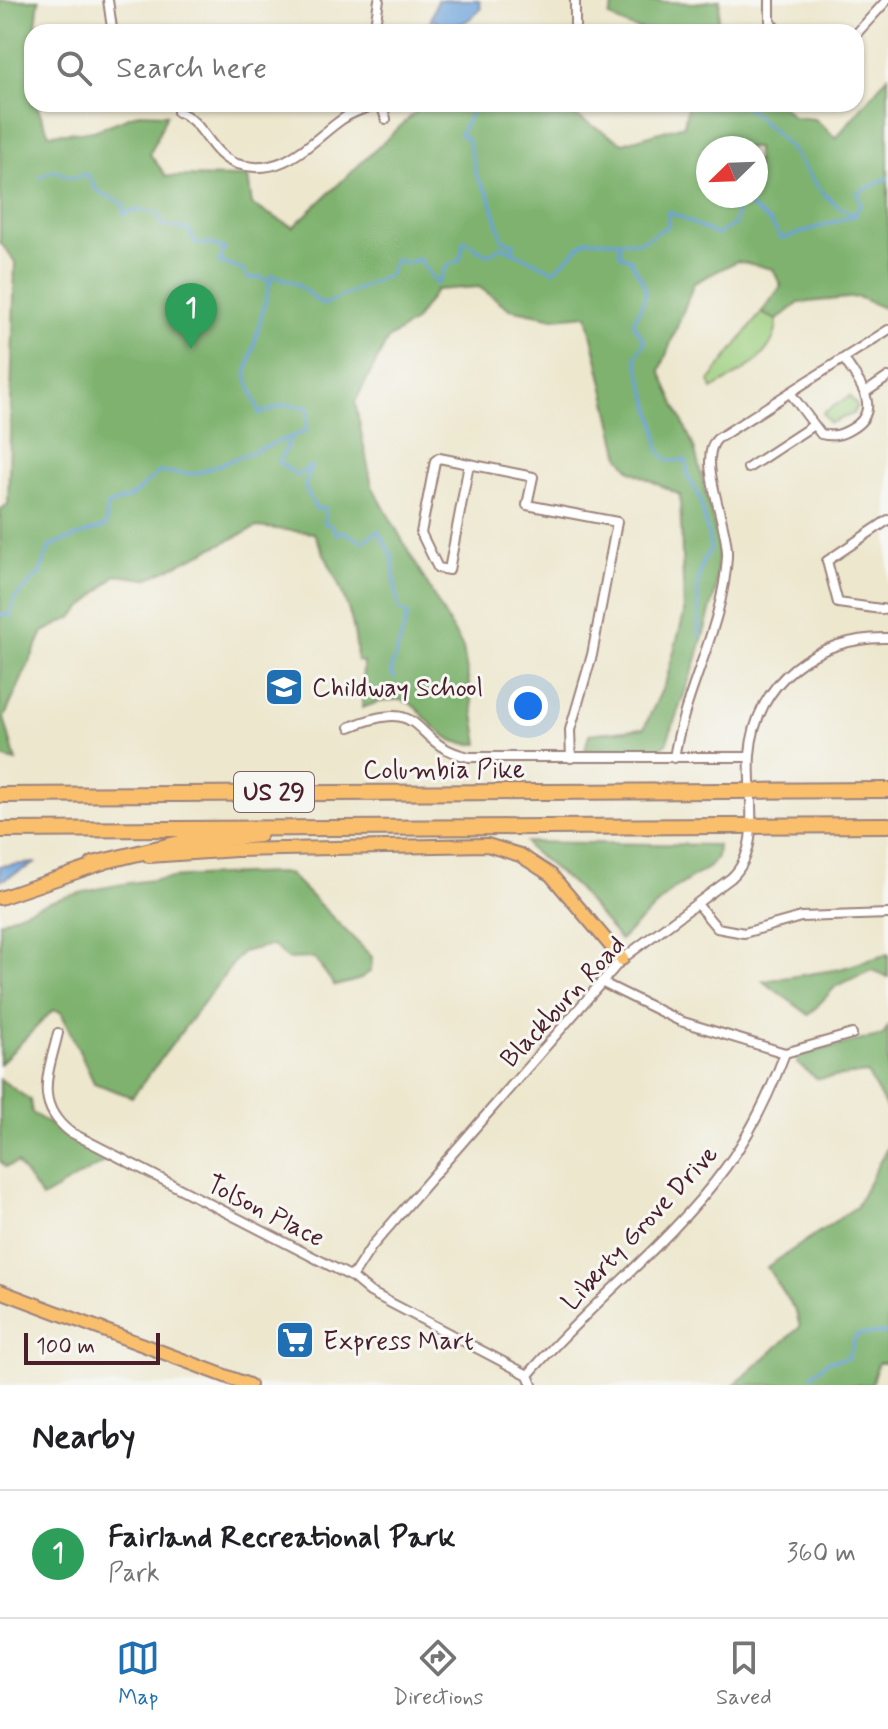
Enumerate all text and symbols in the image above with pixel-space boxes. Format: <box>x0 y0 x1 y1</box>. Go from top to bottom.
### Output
search box <box>24 24 864 112</box>
icon: search <box>52 46 96 90</box>
text: Search here <box>116 49 267 88</box>
north arrow <box>696 136 768 208</box>
pin: 1 <box>165 283 217 349</box>
school or university icon: Childway School <box>263 666 305 708</box>
place label: Childway School <box>312 672 483 706</box>
your location <box>508 686 548 726</box>
street label: Columbia Pike <box>363 754 525 788</box>
road number: US 29 <box>234 772 314 812</box>
street label: Blackburn Road <box>493 929 633 1076</box>
street label: Liberty Grove Drive <box>555 1138 726 1319</box>
street label: Tolson Place <box>200 1168 330 1256</box>
supermarket icon: Express Mart <box>274 1319 316 1361</box>
place label: Express Mart <box>323 1325 474 1359</box>
scale bar <box>24 1329 160 1365</box>
text: 100 m <box>36 1333 95 1361</box>
text: Nearby <box>32 1415 136 1460</box>
text: Fairland Recreational Park <box>108 1518 455 1557</box>
text: 1 <box>52 1537 64 1571</box>
text: 360 m <box>787 1537 856 1571</box>
text: Park <box>108 1557 160 1591</box>
tab: Map <box>116 1636 160 1712</box>
tab: Directions <box>393 1636 483 1712</box>
tab: Saved <box>716 1636 772 1712</box>

